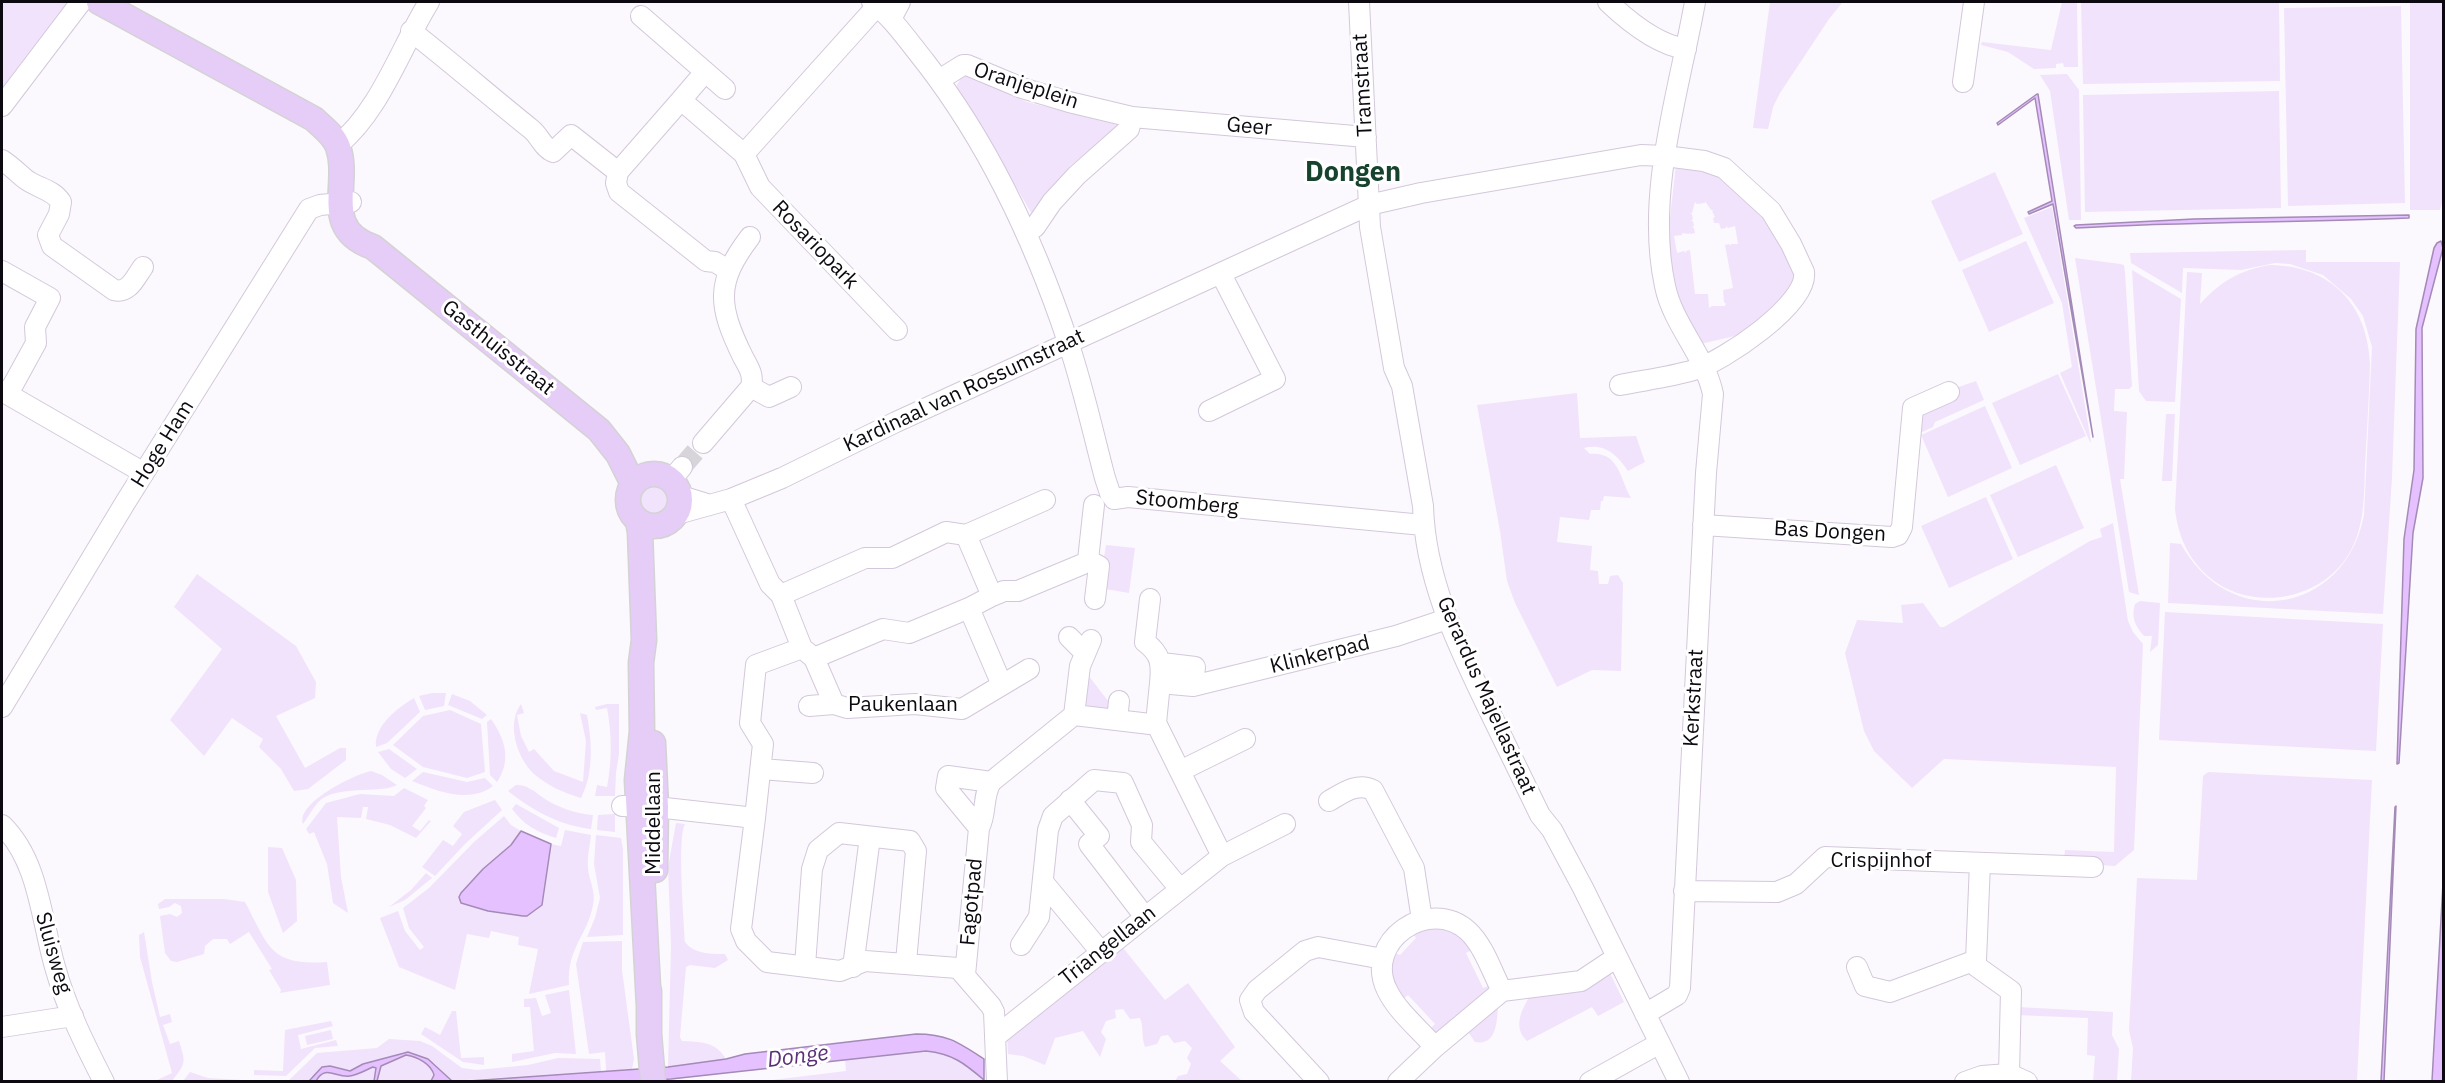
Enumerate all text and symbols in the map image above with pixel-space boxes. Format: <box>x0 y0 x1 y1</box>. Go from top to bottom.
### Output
street label: Tramstraat <box>1348 33 1378 137</box>
street label: Oranjeplein <box>970 57 1082 115</box>
street label: Geer <box>1225 112 1273 142</box>
district label: Dongen <box>1305 157 1401 189</box>
street label: Rosariopark <box>767 196 863 294</box>
street label: Gasthuisstraat <box>437 295 559 401</box>
street label: Kardinaal van Rossumstraat <box>840 324 1088 458</box>
street label: Hoge Ham <box>126 396 200 492</box>
street label: Stoomberg <box>1134 485 1240 521</box>
street label: Bas Dongen <box>1773 516 1887 548</box>
street label: Gerardus Majellastraat <box>1431 593 1541 799</box>
street label: Klinkerpad <box>1268 630 1372 680</box>
street label: Kerkstraat <box>1679 649 1709 747</box>
street label: Paukenlaan <box>848 692 958 718</box>
street label: Middellaan <box>641 771 667 875</box>
street label: Crispijnhof <box>1830 848 1932 874</box>
street label: Fagotpad <box>956 857 988 947</box>
street label: Triangellaan <box>1055 901 1161 991</box>
street label: Sluisweg <box>29 909 77 997</box>
water label: Donge <box>766 1040 830 1074</box>

